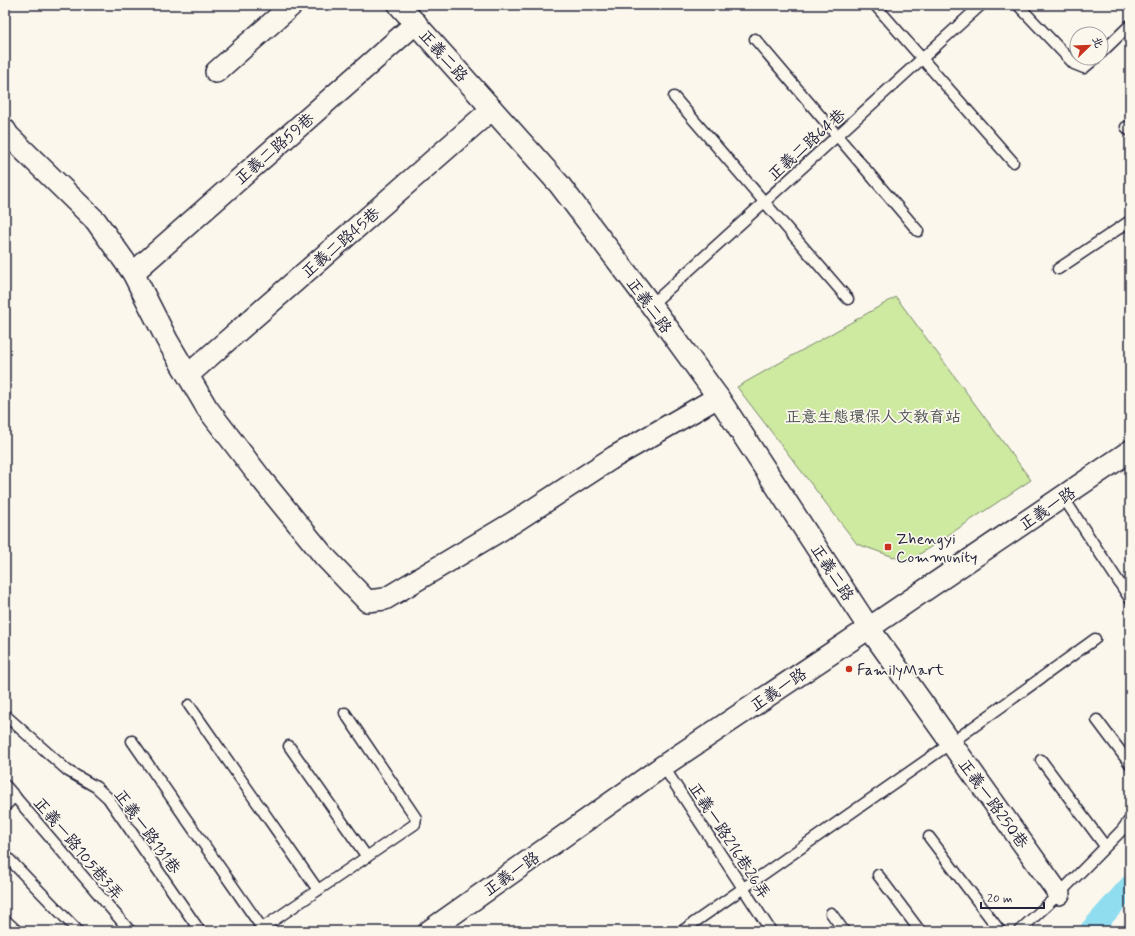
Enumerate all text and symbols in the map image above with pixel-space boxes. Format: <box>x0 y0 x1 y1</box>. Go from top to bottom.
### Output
street label: 正義二路 <box>414 25 472 87</box>
north arrow <box>1069 26 1109 66</box>
text: 北 <box>1089 35 1106 50</box>
street label: 正義二路64巷 <box>764 105 850 186</box>
street label: 正義二路59巷 <box>231 109 319 190</box>
street label: 正義二路45巷 <box>297 203 385 283</box>
street label: 正義二路 <box>621 274 676 338</box>
park label: 正意生態環保人文教育站 <box>785 407 961 428</box>
street label: 正義一路 <box>1015 483 1080 536</box>
place label: Zhengyi Community <box>896 529 978 568</box>
street label: 正義二路 <box>806 540 858 605</box>
marker: Zhengyi Community <box>883 542 893 552</box>
place label: FamilyMart <box>857 660 945 681</box>
street label: 正義一路 <box>746 664 811 717</box>
marker: FamilyMart <box>844 664 854 674</box>
street label: 正義一路250巷 <box>953 755 1032 853</box>
street label: 正義一路216巷26弄 <box>683 779 774 903</box>
street label: 正義一路131巷 <box>109 785 185 879</box>
street label: 正義一路105巷3弄 <box>29 793 127 905</box>
street label: 正義一路 <box>480 847 544 901</box>
scale bar <box>981 884 1044 910</box>
text: 20 m <box>987 891 1013 907</box>

